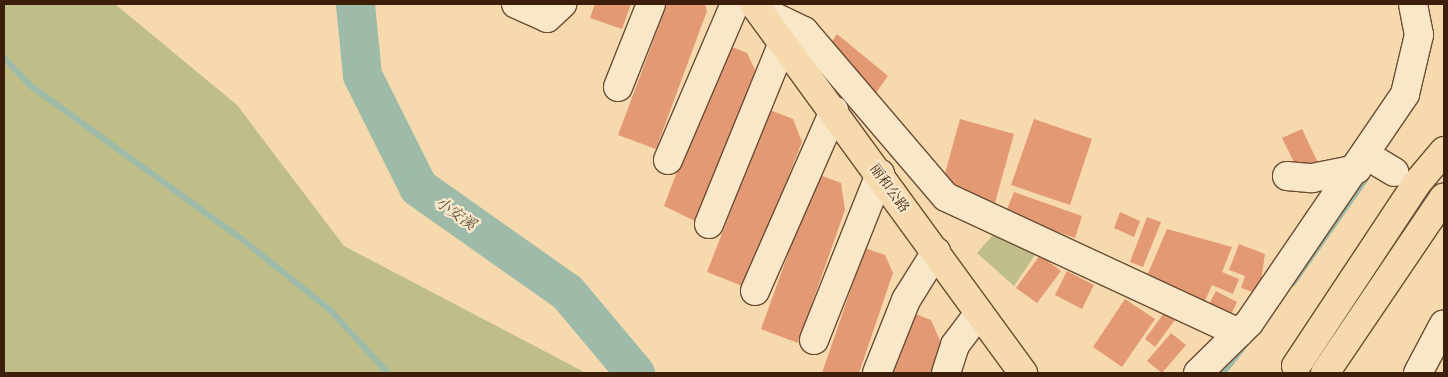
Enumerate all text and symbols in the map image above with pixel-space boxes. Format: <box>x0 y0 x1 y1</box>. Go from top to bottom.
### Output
street label: 丽和公路 <box>867 160 913 216</box>
water label: 小安溪 <box>432 193 480 233</box>

